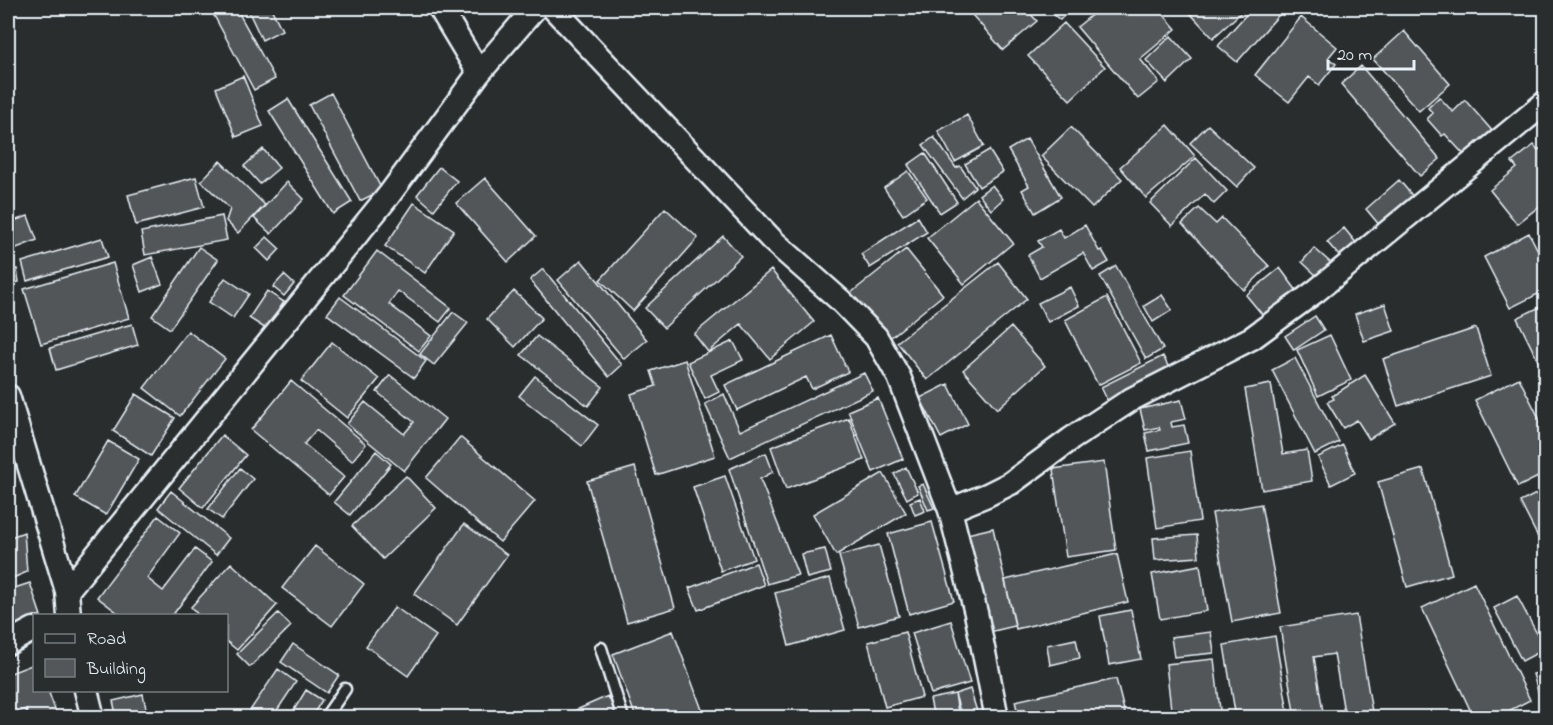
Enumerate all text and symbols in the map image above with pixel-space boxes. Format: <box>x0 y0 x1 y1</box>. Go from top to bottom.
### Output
scale bar <box>1328 33 1414 71</box>
text: 20 m <box>1337 43 1372 69</box>
legend <box>33 614 228 692</box>
text: Road <box>87 627 126 653</box>
text: Building <box>86 657 146 684</box>

